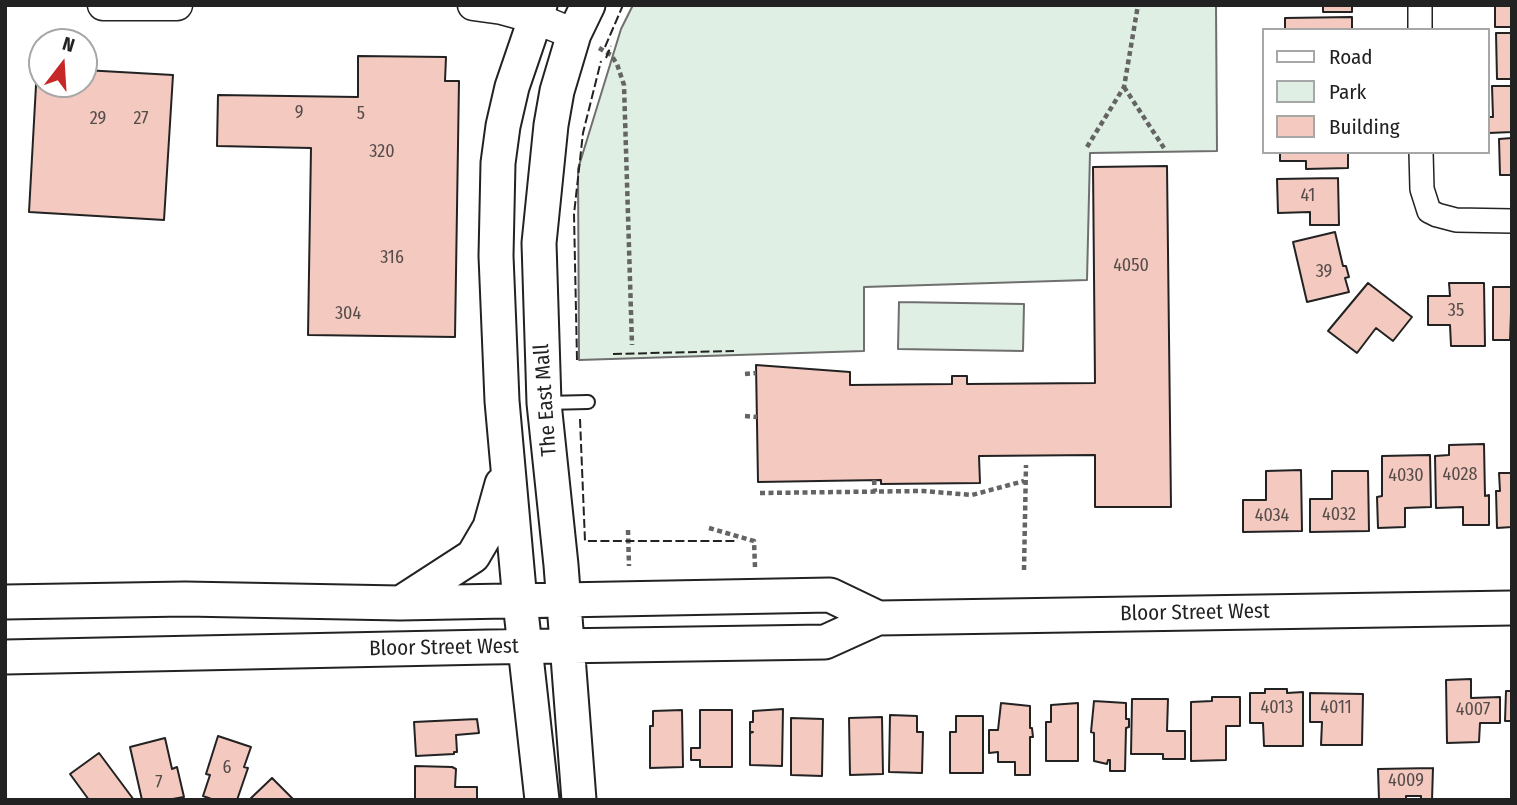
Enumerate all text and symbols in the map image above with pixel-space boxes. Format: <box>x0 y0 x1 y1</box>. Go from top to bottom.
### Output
north arrow <box>28 28 98 98</box>
legend <box>1262 28 1489 154</box>
text: N <box>60 32 78 57</box>
text: Road <box>1329 44 1373 70</box>
text: Park <box>1329 79 1366 105</box>
house number: 9 <box>295 102 303 124</box>
house number: 5 <box>357 103 365 125</box>
house number: 29 <box>90 108 106 130</box>
house number: 27 <box>133 108 149 130</box>
text: Building <box>1329 114 1400 140</box>
house number: 320 <box>369 141 395 163</box>
house number: 41 <box>1301 185 1315 207</box>
house number: 316 <box>380 247 404 269</box>
house number: 4050 <box>1113 255 1149 277</box>
house number: 39 <box>1316 261 1332 283</box>
house number: 35 <box>1448 300 1464 322</box>
house number: 304 <box>335 303 361 325</box>
street label: The East Mall <box>529 343 563 457</box>
house number: 4028 <box>1443 464 1477 486</box>
house number: 4030 <box>1388 465 1424 487</box>
house number: 4032 <box>1322 504 1356 526</box>
house number: 4034 <box>1255 505 1289 527</box>
street label: Bloor Street West <box>1120 599 1270 627</box>
street label: Bloor Street West <box>369 634 519 662</box>
house number: 4013 <box>1261 697 1293 719</box>
house number: 4011 <box>1320 697 1352 719</box>
house number: 4007 <box>1456 699 1490 721</box>
house number: 6 <box>223 757 231 779</box>
house number: 4009 <box>1388 770 1424 792</box>
house number: 7 <box>155 772 163 794</box>

